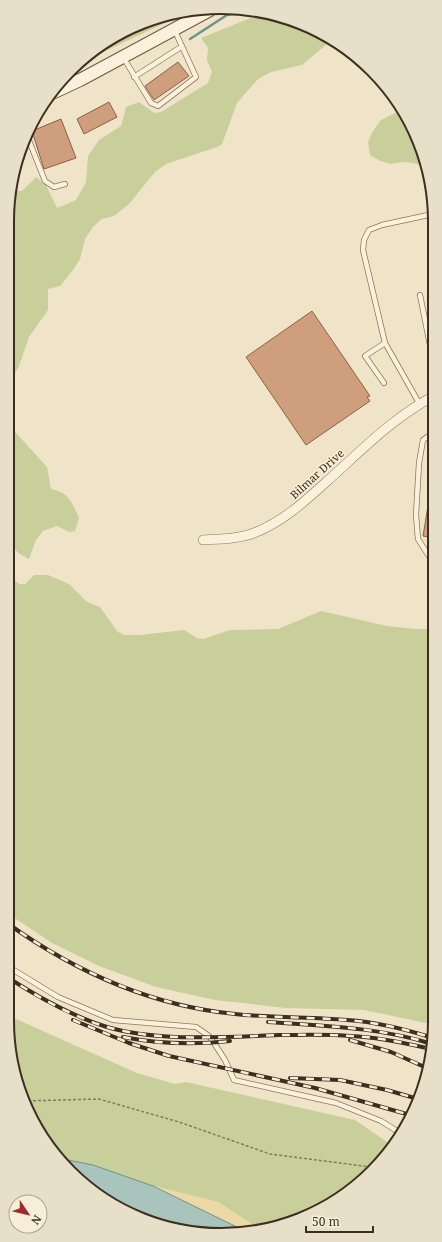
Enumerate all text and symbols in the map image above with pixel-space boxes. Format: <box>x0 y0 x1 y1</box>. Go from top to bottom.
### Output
street label: Bilmar Drive <box>286 445 347 502</box>
north arrow <box>8 1194 48 1234</box>
scale bar <box>306 1208 373 1234</box>
text: N <box>28 1212 45 1228</box>
text: 50 m <box>312 1213 340 1230</box>

